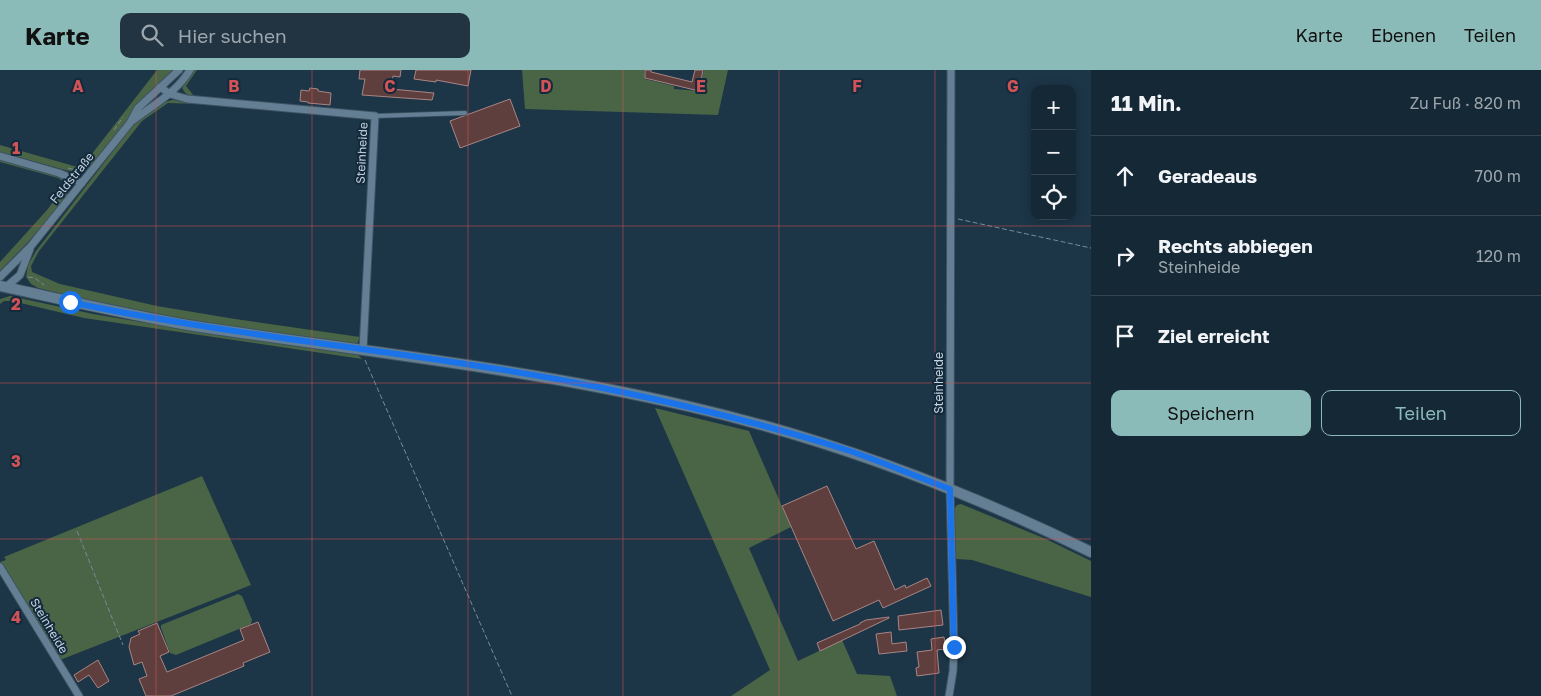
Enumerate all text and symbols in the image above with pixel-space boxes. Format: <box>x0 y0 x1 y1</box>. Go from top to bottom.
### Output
search box <box>120 13 470 58</box>
text: Karte <box>25 21 90 50</box>
icon: search <box>138 21 166 49</box>
text: Hier suchen <box>178 24 287 47</box>
text: Karte <box>1296 24 1343 46</box>
text: Ebenen <box>1371 24 1436 46</box>
text: Teilen <box>1464 24 1516 46</box>
text: A <box>72 76 84 96</box>
text: B <box>228 76 240 96</box>
text: C <box>384 76 396 96</box>
text: D <box>540 76 552 96</box>
text: E <box>696 76 706 96</box>
text: F <box>852 76 862 96</box>
text: G <box>1007 76 1019 96</box>
map controls <box>1031 85 1076 220</box>
button: + <box>1031 85 1076 130</box>
text: 11 Min. <box>1111 90 1182 116</box>
text: Zu Fuß · 820 m <box>1410 93 1521 113</box>
street label: Steinheide <box>352 122 371 184</box>
button: − <box>1031 130 1076 175</box>
text: 1 <box>12 138 20 158</box>
street label: Feldstraße <box>46 149 97 206</box>
icon: ahead <box>1111 162 1139 190</box>
text: Geradeaus <box>1158 164 1257 187</box>
text: 700 m <box>1475 166 1521 186</box>
button: locate <box>1031 175 1076 220</box>
text: Rechts abbiegen <box>1158 234 1313 257</box>
icon: right <box>1111 242 1139 270</box>
text: 120 m <box>1476 246 1521 266</box>
text: Steinheide <box>1158 257 1240 277</box>
route start <box>59 291 82 314</box>
text: 2 <box>11 294 21 314</box>
icon: arrive <box>1111 322 1139 350</box>
text: Ziel erreicht <box>1158 324 1270 347</box>
street label: Steinheide <box>931 352 946 414</box>
button: Speichern <box>1111 390 1311 436</box>
button: Teilen <box>1321 390 1521 436</box>
text: 3 <box>11 451 21 471</box>
street label: Steinheide <box>27 595 72 656</box>
text: 4 <box>11 607 21 627</box>
route end <box>943 636 966 659</box>

